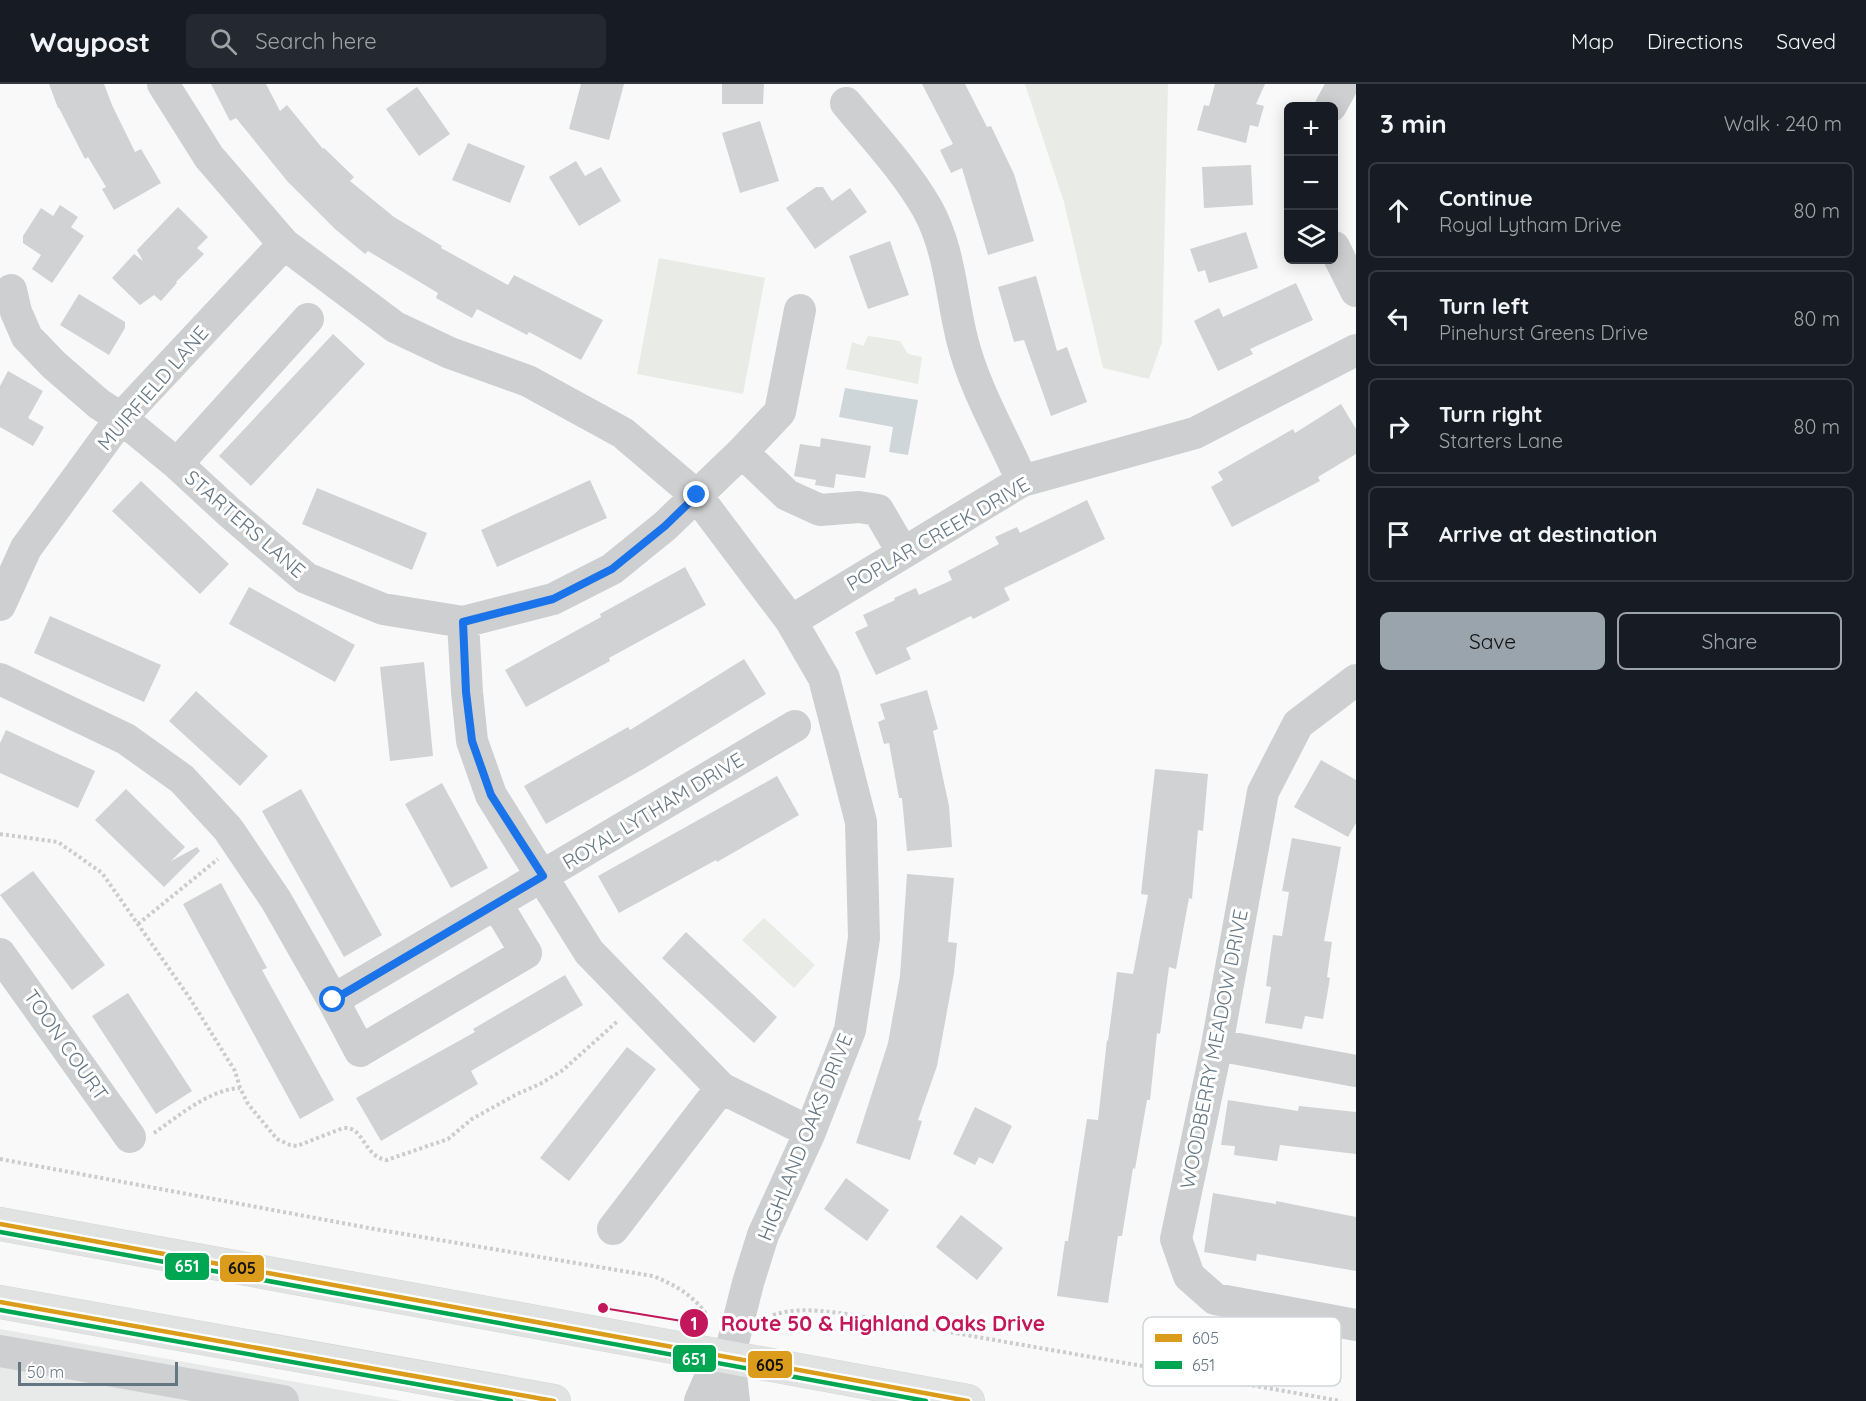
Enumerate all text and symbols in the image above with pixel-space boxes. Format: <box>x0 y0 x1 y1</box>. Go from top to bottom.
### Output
search box <box>186 14 606 68</box>
text: Waypost <box>30 24 150 59</box>
icon: search <box>207 25 240 58</box>
text: Search here <box>255 27 377 55</box>
text: Map <box>1571 28 1614 54</box>
text: Directions <box>1647 28 1743 54</box>
text: Saved <box>1776 28 1836 54</box>
map controls <box>1284 102 1338 264</box>
button: + <box>1284 102 1338 156</box>
text: 3 min <box>1380 107 1447 140</box>
text: Walk · 240 m <box>1724 111 1842 136</box>
button: − <box>1284 156 1338 210</box>
text: Continue <box>1439 184 1533 212</box>
icon: ahead <box>1382 194 1415 227</box>
text: 80 m <box>1794 198 1840 223</box>
button: layers <box>1284 210 1338 264</box>
text: Royal Lytham Drive <box>1439 212 1622 237</box>
text: Turn left <box>1439 292 1529 320</box>
icon: left <box>1382 302 1415 335</box>
text: 80 m <box>1794 306 1840 331</box>
street label: MUIRFIELD LANE <box>92 320 214 455</box>
text: Pinehurst Greens Drive <box>1439 320 1648 345</box>
text: Turn right <box>1439 400 1543 428</box>
icon: right <box>1382 410 1415 443</box>
text: 80 m <box>1794 414 1840 439</box>
text: Starters Lane <box>1439 428 1563 453</box>
street label: STARTERS LANE <box>180 465 311 583</box>
street label: POPLAR CREEK DRIVE <box>842 471 1034 596</box>
route end <box>683 481 709 507</box>
icon: arrive <box>1382 518 1415 551</box>
text: Arrive at destination <box>1439 520 1657 548</box>
button: Save <box>1380 612 1605 670</box>
button: Share <box>1617 612 1842 670</box>
street label: ROYAL LYTHAM DRIVE <box>558 747 748 875</box>
street label: WOODBERRY MEADOW DRIVE <box>1174 907 1253 1191</box>
street label: TOON COURT <box>19 984 114 1105</box>
route start <box>319 986 345 1012</box>
street label: HIGHLAND OAKS DRIVE <box>751 1030 858 1244</box>
line badge: 651 <box>164 1252 210 1281</box>
line badge: 605 <box>219 1254 265 1283</box>
text: 651 <box>175 1256 199 1276</box>
text: 605 <box>228 1258 256 1278</box>
callout: Route 50 & Highland Oaks Drive <box>679 1304 1057 1343</box>
text: Route 50 & Highland Oaks Drive <box>721 1310 1045 1336</box>
text: 1 <box>690 1312 698 1335</box>
legend <box>1143 1317 1341 1386</box>
text: 605 <box>1192 1328 1219 1348</box>
line badge: 651 <box>672 1344 717 1373</box>
text: 651 <box>682 1349 706 1369</box>
line badge: 605 <box>747 1350 793 1379</box>
text: 605 <box>756 1355 784 1375</box>
text: 651 <box>1192 1355 1215 1375</box>
scale bar <box>18 1359 178 1386</box>
text: 50 m <box>27 1362 64 1382</box>

